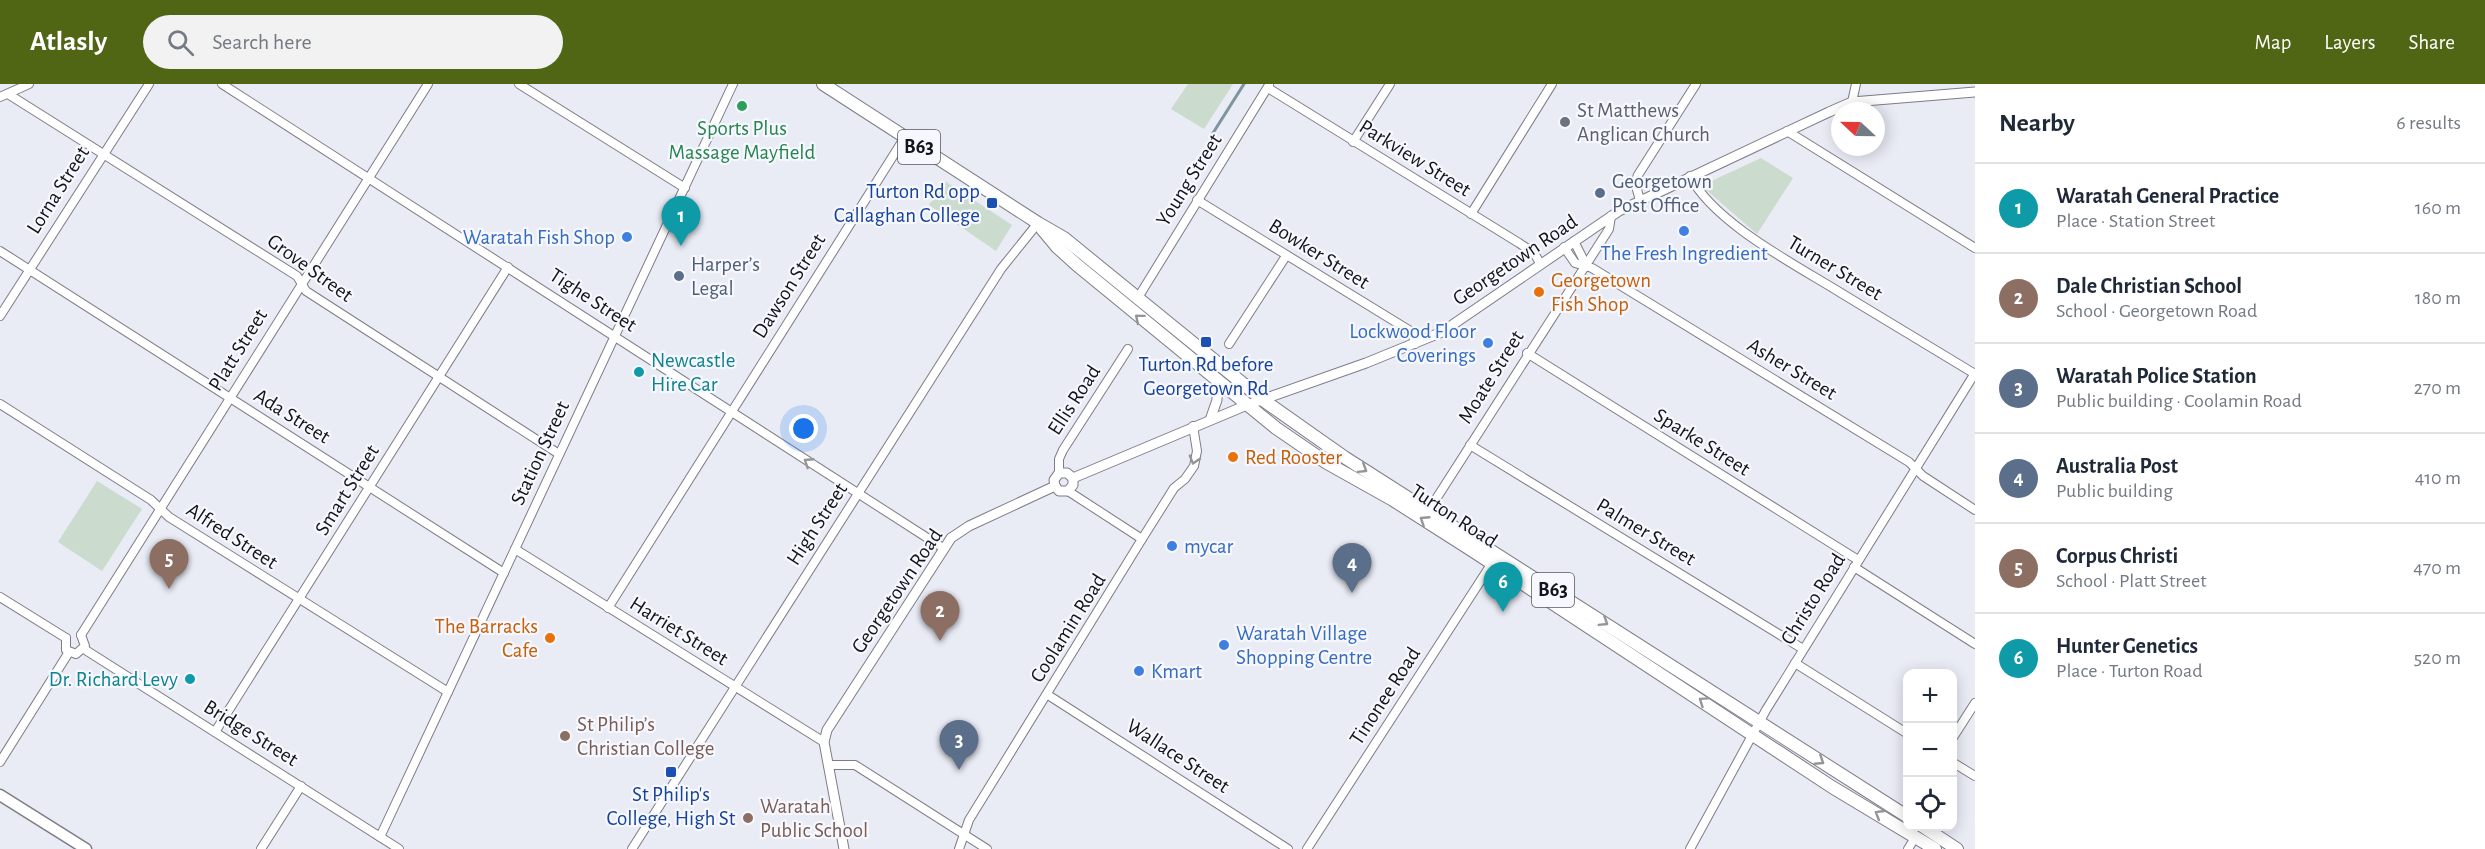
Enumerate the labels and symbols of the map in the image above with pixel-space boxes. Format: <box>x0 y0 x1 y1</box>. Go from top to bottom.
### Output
marker: Sports Plus Massage Mayfield <box>735 99 749 113</box>
place label: St Matthews Anglican Church <box>1577 100 1710 145</box>
north arrow <box>1831 102 1885 156</box>
street label: Parkview Street <box>1356 115 1475 201</box>
marker: St Matthews Anglican Church <box>1558 115 1572 129</box>
place label: Sports Plus Massage Mayfield <box>669 118 816 163</box>
road number: B63 <box>898 130 940 164</box>
street label: Young Street <box>1152 130 1226 230</box>
street label: Lorna Street <box>23 142 93 237</box>
place label: Georgetown Post Office <box>1612 171 1712 216</box>
place label: Turton Rd opp Callaghan College <box>834 181 980 226</box>
marker: Georgetown Post Office <box>1593 186 1607 200</box>
pin: 1 <box>662 196 700 246</box>
marker: Turton Rd opp Callaghan College <box>985 196 999 210</box>
street label: Georgetown Road <box>1449 211 1581 309</box>
street label: Bowker Street <box>1265 215 1373 293</box>
marker: The Fresh Ingredient <box>1677 224 1691 238</box>
place label: Waratah Fish Shop <box>463 227 615 248</box>
street label: Grove Street <box>263 230 357 306</box>
marker: Waratah Fish Shop <box>620 230 634 244</box>
street label: Dawson Street <box>749 230 830 342</box>
street label: Turner Street <box>1784 232 1886 305</box>
place label: The Fresh Ingredient <box>1600 243 1768 264</box>
place label: Harper’s Legal <box>691 254 760 299</box>
street label: Tighe Street <box>546 264 641 336</box>
marker: Harper’s Legal <box>672 269 686 283</box>
place label: Georgetown Fish Shop <box>1551 270 1651 315</box>
marker: Georgetown Fish Shop <box>1532 285 1546 299</box>
street label: Platt Street <box>205 305 271 395</box>
one-way arrow <box>1135 314 1146 325</box>
place label: Lockwood Floor Coverings <box>1349 321 1476 366</box>
street label: Moate Street <box>1454 327 1528 427</box>
street label: Asher Street <box>1744 334 1841 404</box>
marker: Turton Rd before Georgetown Rd <box>1199 335 1213 349</box>
marker: Lockwood Floor Coverings <box>1481 336 1495 350</box>
place label: Newcastle Hire Car <box>651 350 735 395</box>
place label: Turton Rd before Georgetown Rd <box>1138 354 1274 399</box>
street label: Ellis Road <box>1044 361 1104 439</box>
marker: Newcastle Hire Car <box>632 365 646 379</box>
street label: Ada Street <box>250 385 334 448</box>
street label: Station Street <box>507 398 573 508</box>
street label: Sparke Street <box>1650 404 1754 480</box>
your location <box>789 414 818 443</box>
street label: Smart Street <box>311 441 383 539</box>
place label: Red Rooster <box>1245 447 1342 468</box>
marker: Red Rooster <box>1226 450 1240 464</box>
one-way arrow <box>1189 455 1201 465</box>
one-way arrow <box>804 458 815 469</box>
one-way arrow <box>1357 461 1367 473</box>
street label: High Street <box>783 479 851 569</box>
street label: Turton Road <box>1407 480 1501 552</box>
street label: Palmer Street <box>1593 494 1699 570</box>
street label: Alfred Street <box>183 499 282 573</box>
one-way arrow <box>1420 515 1430 527</box>
street label: Georgetown Road <box>848 525 946 657</box>
place label: mycar <box>1184 536 1233 557</box>
marker: mycar <box>1165 539 1179 553</box>
pin: 5 <box>150 540 188 589</box>
pin: 4 <box>1332 544 1372 593</box>
street label: Christo Road <box>1777 550 1849 648</box>
pin: 6 <box>1484 562 1522 612</box>
street label: Coolamin Road <box>1026 570 1110 686</box>
road number: B63 <box>1532 573 1574 607</box>
pin: 2 <box>920 592 960 641</box>
street label: Harriet Street <box>626 593 732 670</box>
one-way arrow <box>1598 614 1608 626</box>
place label: The Barracks Cafe <box>435 616 538 661</box>
place label: Waratah Village Shopping Centre <box>1236 623 1372 668</box>
marker: The Barracks Cafe <box>543 631 557 645</box>
marker: Waratah Village Shopping Centre <box>1217 638 1231 652</box>
street label: Tinonee Road <box>1346 643 1424 749</box>
place label: Kmart <box>1151 661 1202 682</box>
marker: Kmart <box>1132 664 1146 678</box>
place label: Dr. Richard Levy <box>49 669 178 690</box>
marker: Dr. Richard Levy <box>183 672 197 686</box>
street label: Bridge Street <box>200 696 302 770</box>
one-way arrow <box>1698 698 1709 709</box>
place label: St Philip’s Christian College <box>577 714 714 759</box>
street label: Wallace Street <box>1123 715 1233 797</box>
pin: 3 <box>940 720 978 770</box>
marker: St Philip’s Christian College <box>558 729 572 743</box>
one-way arrow <box>1813 753 1824 764</box>
marker: St Philip's College, High St <box>664 765 678 779</box>
place label: St Philip's College, High St <box>607 784 736 829</box>
place label: Waratah Public School <box>760 796 868 841</box>
one-way arrow <box>1875 810 1885 822</box>
marker: Waratah Public School <box>741 811 755 825</box>

